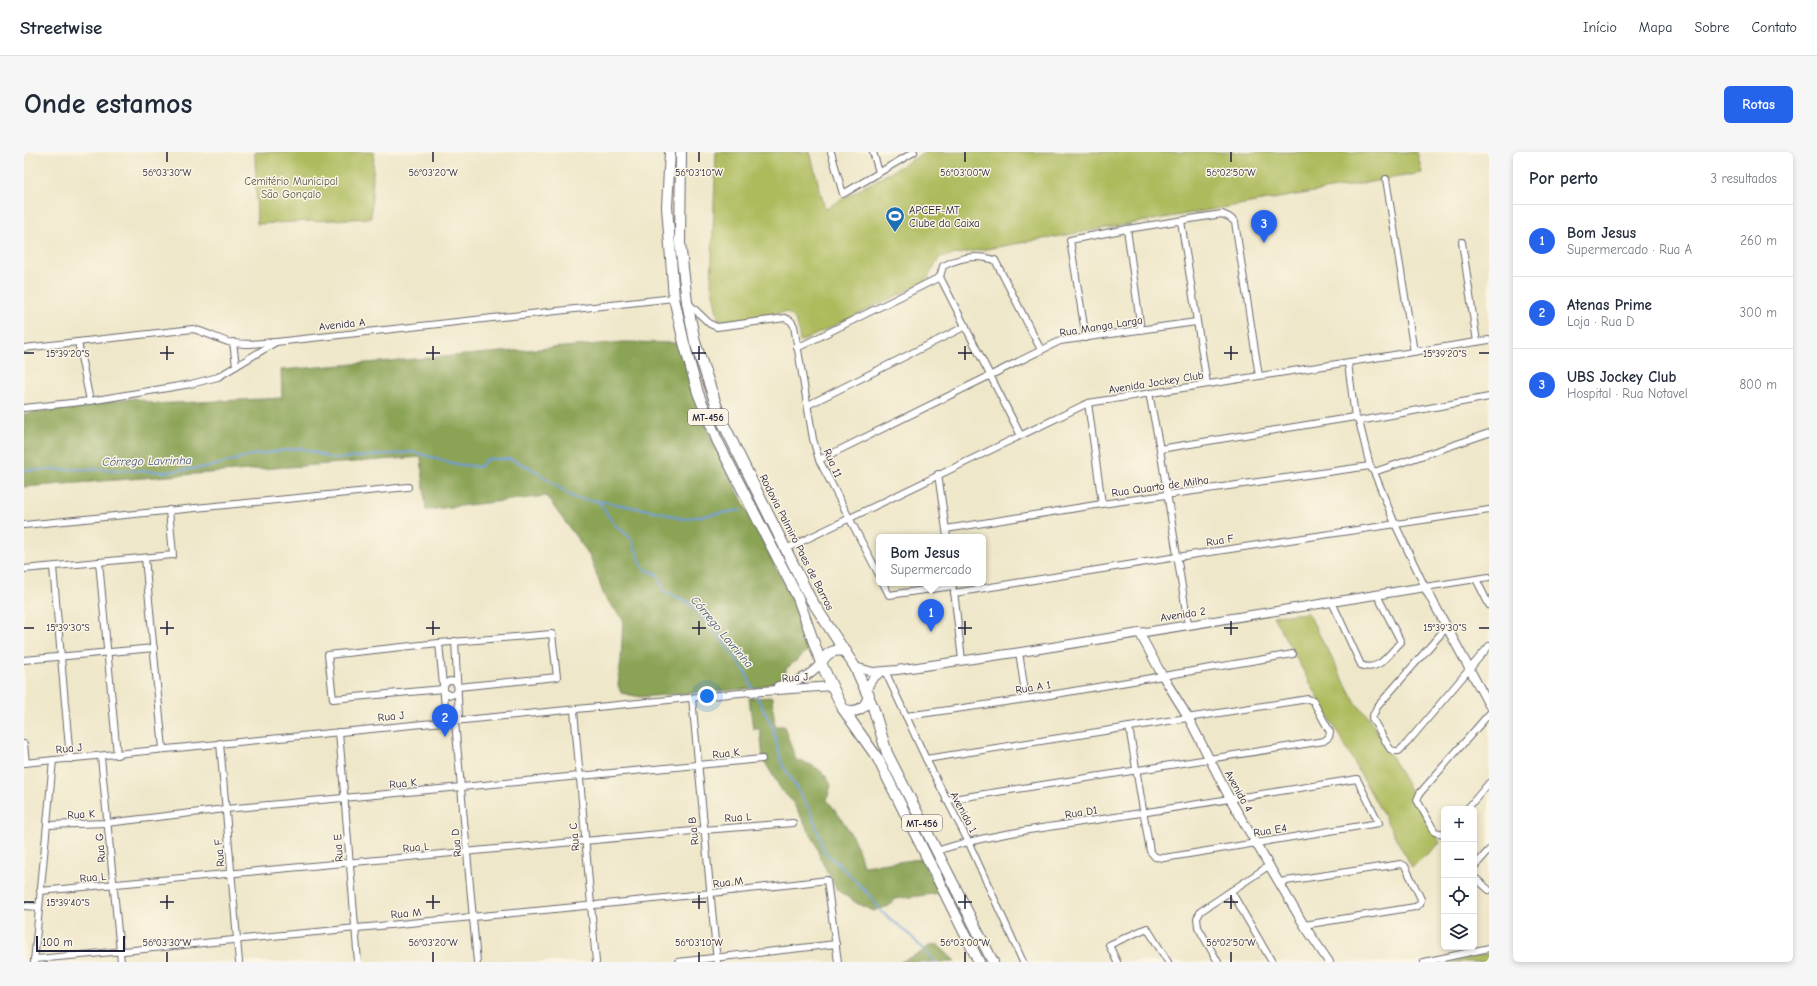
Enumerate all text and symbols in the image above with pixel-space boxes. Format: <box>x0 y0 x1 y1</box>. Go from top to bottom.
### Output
text: Streetwise <box>20 17 102 39</box>
text: Início <box>1583 19 1617 36</box>
text: Mapa <box>1639 19 1672 36</box>
text: Sobre <box>1694 19 1729 36</box>
text: Contato <box>1751 19 1797 36</box>
button: Rotas <box>1724 86 1793 123</box>
text: Onde estamos <box>24 88 192 120</box>
text: 56°03'30"W <box>143 167 192 179</box>
text: 56°03'20"W <box>408 167 458 179</box>
text: 56°03'10"W <box>675 167 723 179</box>
text: 56°03'00"W <box>940 167 990 179</box>
text: 56°02'50"W <box>1206 167 1256 179</box>
text: Por perto <box>1529 169 1598 188</box>
text: 3 resultados <box>1711 171 1777 186</box>
park label: Cemitério Municipal São Gonçalo <box>244 175 338 201</box>
place label: APCEF-MT Clube da Caixa <box>909 204 980 230</box>
sports icon: APCEF-MT Clube da Caixa <box>884 205 906 233</box>
pin: 3 <box>1251 210 1277 243</box>
text: Bom Jesus <box>1567 224 1636 242</box>
text: 1 <box>1539 233 1545 248</box>
text: 260 m <box>1740 233 1777 248</box>
text: Supermercado · Rua A <box>1567 242 1692 257</box>
text: Atenas Prime <box>1567 296 1652 314</box>
text: 2 <box>1539 305 1545 320</box>
text: 300 m <box>1739 305 1777 320</box>
street label: Rua Manga Larga <box>1058 313 1144 340</box>
text: Loja · Rua D <box>1567 314 1634 329</box>
street label: Avenida A <box>318 316 366 333</box>
text: 15°39'20"S <box>46 348 90 360</box>
text: 15°39'20"S <box>1423 348 1467 360</box>
text: UBS Jockey Club <box>1567 368 1676 386</box>
street label: Avenida Jockey Club <box>1108 369 1205 396</box>
text: 3 <box>1539 377 1545 392</box>
text: 800 m <box>1739 377 1777 392</box>
text: Hospital · Rua Notavel <box>1567 386 1688 401</box>
road number: MT-456 <box>688 409 728 425</box>
street label: Rua 11 <box>820 447 845 480</box>
water label: Córrego Lavrinha <box>102 453 192 469</box>
street label: Rodovia Palmiro Paes de Barros <box>757 472 837 613</box>
street label: Rua Quarto de Milha <box>1111 473 1210 500</box>
street label: Rua F <box>1205 532 1236 549</box>
popup <box>876 534 986 586</box>
text: Bom Jesus <box>890 544 960 562</box>
text: Supermercado <box>890 562 972 577</box>
water label: Córrego Lavrinha <box>688 593 756 671</box>
pin: 1 <box>918 599 944 632</box>
street label: Avenida 2 <box>1159 604 1207 624</box>
text: 15°39'30"S <box>46 622 90 634</box>
text: 15°39'30"S <box>1423 622 1467 634</box>
street label: Rua J <box>781 670 809 685</box>
street label: Rua A 1 <box>1014 678 1052 697</box>
your location <box>697 686 717 706</box>
pin: 2 <box>432 704 458 737</box>
street label: Rua J <box>377 709 405 724</box>
street label: Rua J <box>55 741 83 756</box>
street label: Rua K <box>712 746 740 761</box>
street label: Avenida 4 <box>1222 768 1255 814</box>
street label: Rua K <box>389 776 417 791</box>
street label: Avenida 1 <box>947 790 980 835</box>
street label: Rua D1 <box>1064 804 1098 821</box>
map controls <box>1441 806 1477 950</box>
button: + <box>1441 806 1477 842</box>
street label: Rua K <box>67 807 95 822</box>
street label: Rua L <box>724 810 752 825</box>
road number: MT-456 <box>902 815 942 831</box>
street label: Rua B <box>686 816 701 846</box>
street label: Rua E4 <box>1253 821 1288 840</box>
street label: Rua C <box>567 822 582 852</box>
street label: Rua D <box>449 828 464 858</box>
street label: Rua G <box>93 833 108 863</box>
street label: Rua E <box>331 833 346 862</box>
street label: Rua F <box>212 838 227 867</box>
street label: Rua L <box>402 840 431 855</box>
button: − <box>1441 842 1477 878</box>
street label: Rua L <box>79 870 108 885</box>
street label: Rua M <box>712 874 744 891</box>
button: locate <box>1441 878 1477 914</box>
text: 15°39'40"S <box>46 897 90 909</box>
street label: Rua M <box>390 906 422 921</box>
button: layers <box>1441 914 1477 950</box>
scale bar <box>36 934 125 953</box>
text: 100 m <box>42 936 73 949</box>
text: 56°03'30"W <box>143 937 192 949</box>
text: 56°03'20"W <box>408 937 458 949</box>
text: 56°03'10"W <box>675 937 723 949</box>
text: 56°03'00"W <box>940 937 990 949</box>
text: 56°02'50"W <box>1206 937 1256 949</box>

